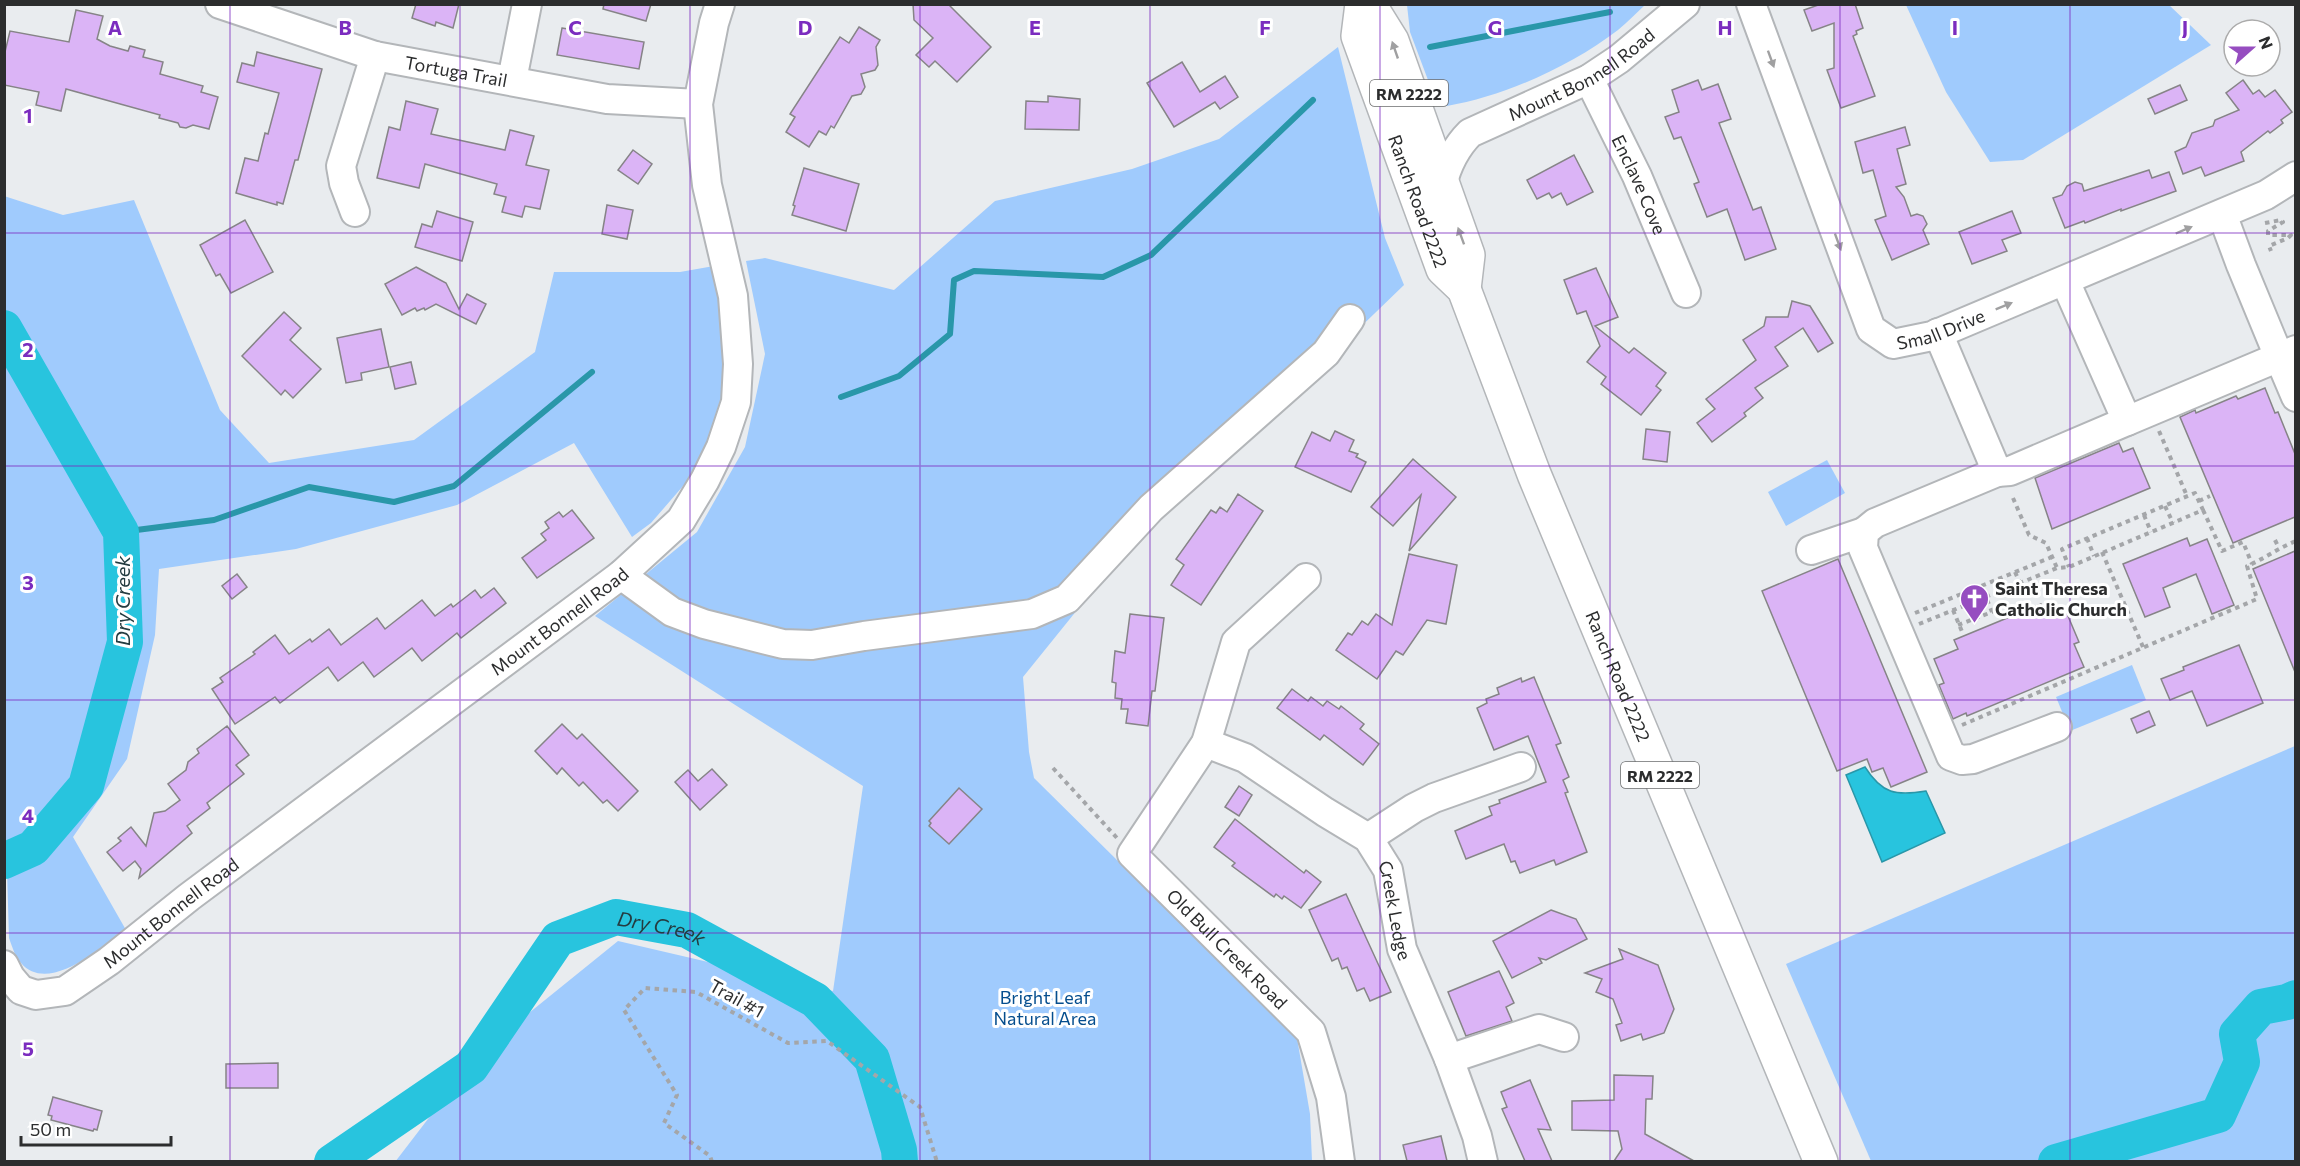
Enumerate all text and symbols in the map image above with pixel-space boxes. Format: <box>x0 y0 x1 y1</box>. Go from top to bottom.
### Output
text: A <box>108 15 122 39</box>
text: B <box>338 15 352 39</box>
text: C <box>568 15 582 39</box>
text: D <box>798 15 812 39</box>
text: E <box>1029 15 1041 39</box>
text: F <box>1259 15 1271 39</box>
text: G <box>1488 15 1502 39</box>
text: H <box>1718 15 1733 39</box>
text: I <box>1952 15 1958 39</box>
text: J <box>2182 15 2188 39</box>
north arrow <box>2222 18 2282 78</box>
street label: Mount Bonnell Road <box>1505 23 1659 125</box>
text: N <box>2255 33 2277 51</box>
one-way arrow <box>1389 41 1399 59</box>
street label: Tortuga Trail <box>403 51 509 91</box>
one-way arrow <box>1766 51 1776 69</box>
road number: RM 2222 <box>1370 80 1448 106</box>
text: 1 <box>23 103 33 127</box>
street label: Enclave Cove <box>1607 131 1671 238</box>
street label: Ranch Road 2222 <box>1384 132 1453 271</box>
one-way arrow <box>2175 225 2193 235</box>
one-way arrow <box>1455 227 1465 245</box>
one-way arrow <box>1834 234 1844 252</box>
one-way arrow <box>1995 301 2013 310</box>
street label: Small Drive <box>1895 304 1988 354</box>
text: 2 <box>22 337 34 361</box>
water label: Dry Creek <box>110 555 134 646</box>
street label: Mount Bonnell Road <box>486 563 633 680</box>
text: 3 <box>22 570 34 594</box>
place label: Saint Theresa Catholic Church <box>1995 577 2127 620</box>
church icon: Saint Theresa Catholic Church <box>1958 582 1990 624</box>
street label: Ranch Road 2222 <box>1581 607 1655 745</box>
road number: RM 2222 <box>1621 762 1699 788</box>
text: 4 <box>22 803 34 827</box>
street label: Mount Bonnell Road <box>98 853 243 973</box>
street label: Creek Ledge <box>1374 856 1416 963</box>
street label: Old Bull Creek Road <box>1162 884 1292 1013</box>
water label: Dry Creek <box>616 906 711 951</box>
street label: Trail #1 <box>706 974 768 1022</box>
park label: Bright Leaf Natural Area <box>993 986 1097 1029</box>
text: 5 <box>22 1036 34 1060</box>
scale bar <box>21 1109 171 1147</box>
text: 50 m <box>30 1118 71 1140</box>

